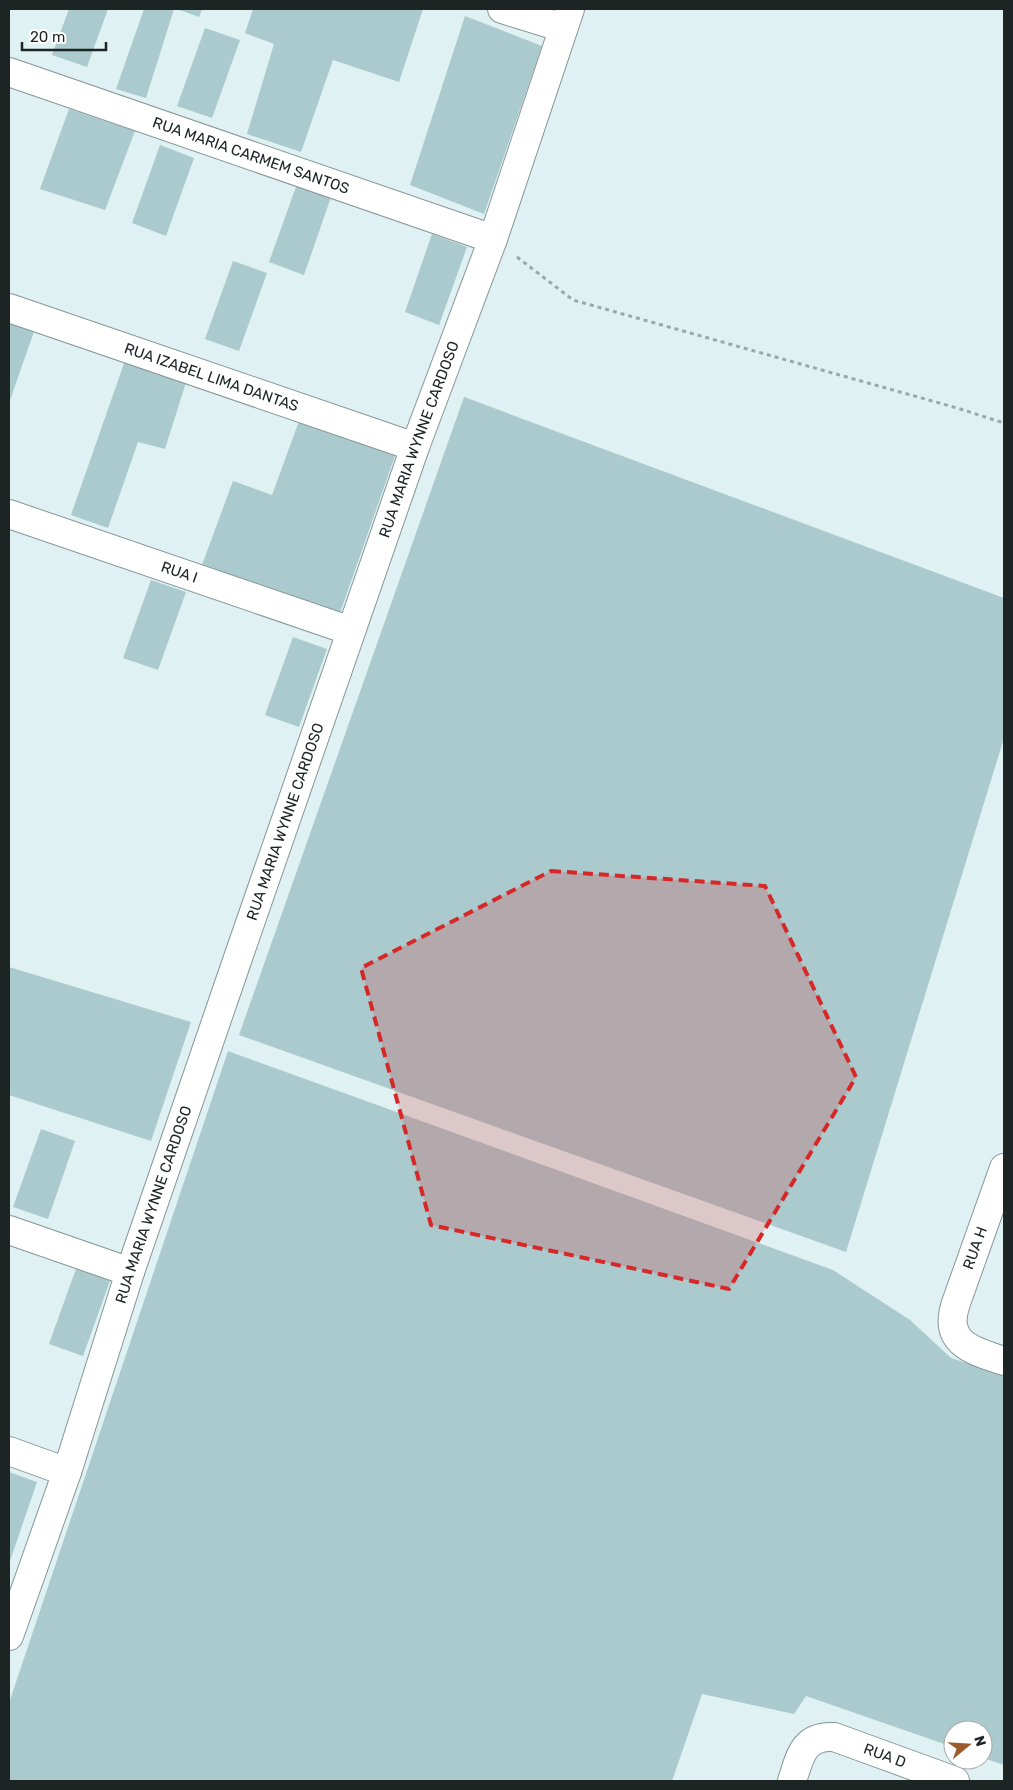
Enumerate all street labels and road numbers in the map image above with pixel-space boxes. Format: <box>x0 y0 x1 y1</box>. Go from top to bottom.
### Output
street label: RUA MARIA CARMEM SANTOS <box>150 113 352 198</box>
street label: RUA IZABEL LIMA DANTAS <box>122 339 301 415</box>
street label: RUA MARIA WYNNE CARDOSO <box>375 339 463 540</box>
street label: RUA I <box>159 558 200 587</box>
street label: RUA MARIA WYNNE CARDOSO <box>243 721 328 923</box>
street label: RUA MARIA WYNNE CARDOSO <box>112 1103 195 1306</box>
street label: RUA H <box>959 1224 991 1272</box>
street label: RUA D <box>861 1740 909 1771</box>

